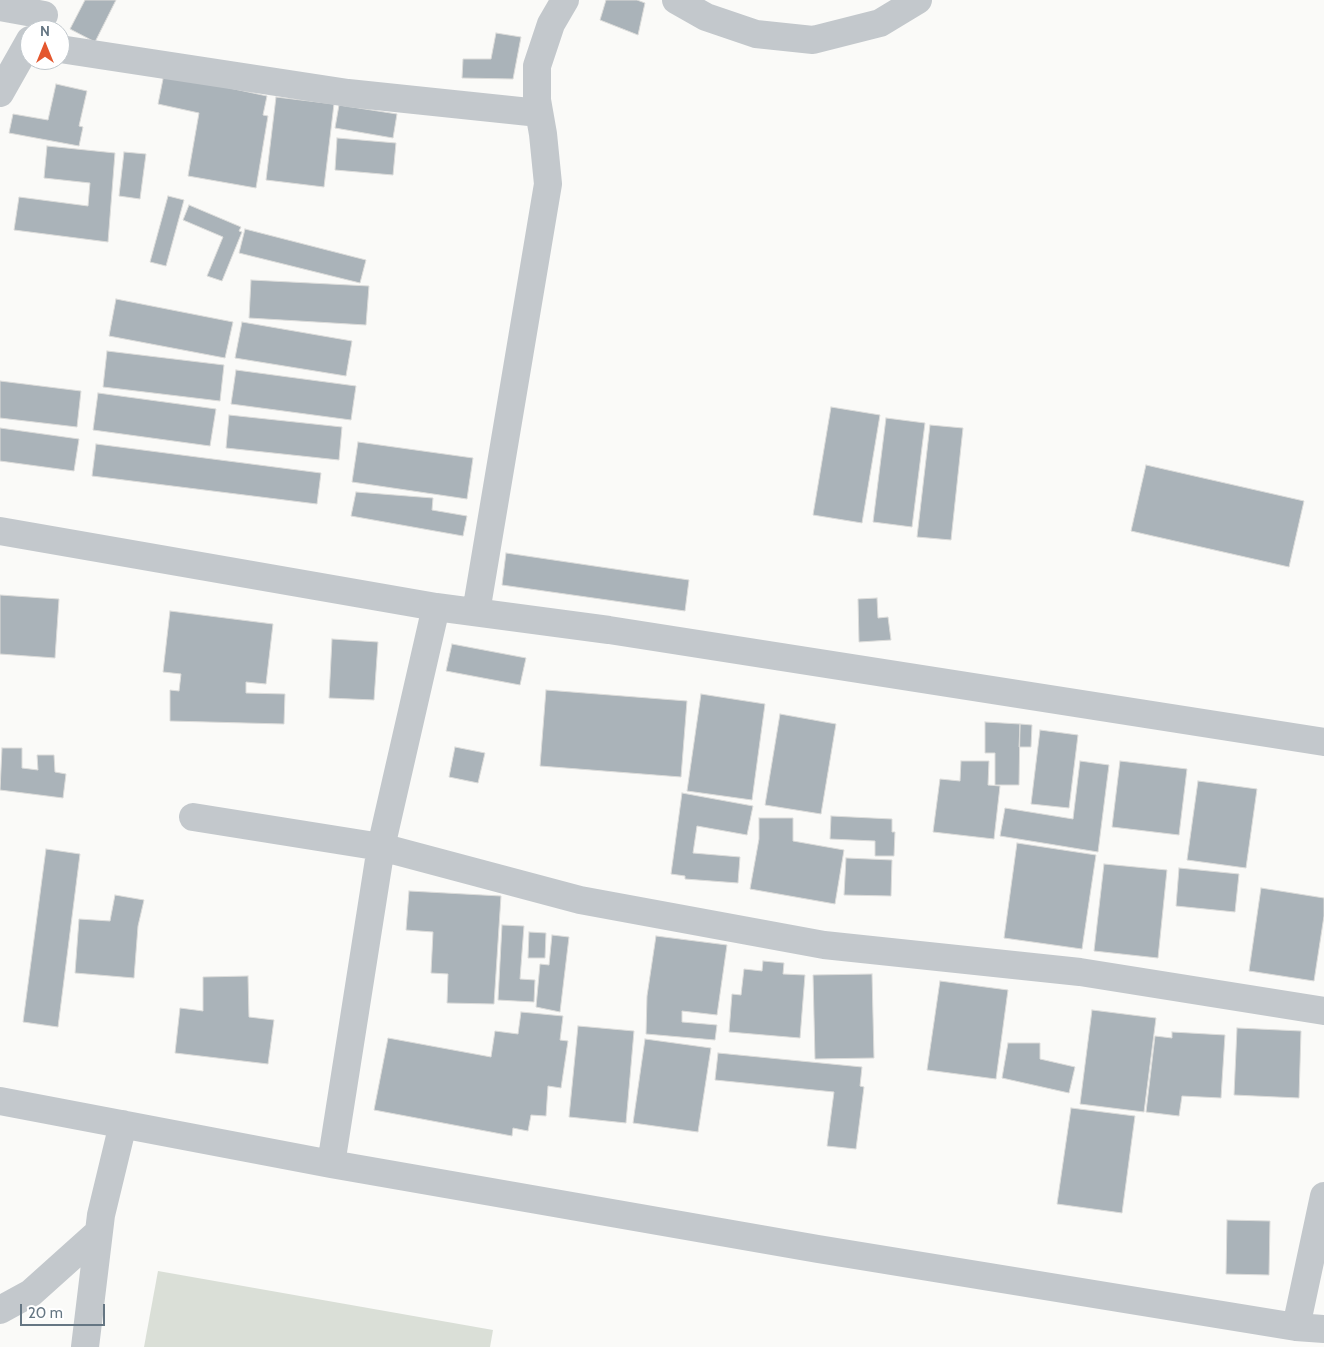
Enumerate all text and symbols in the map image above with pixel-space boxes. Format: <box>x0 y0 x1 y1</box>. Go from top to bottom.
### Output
north arrow <box>20 20 70 70</box>
text: N <box>40 22 50 40</box>
scale bar <box>22 1294 108 1326</box>
text: 20 m <box>28 1304 63 1322</box>

